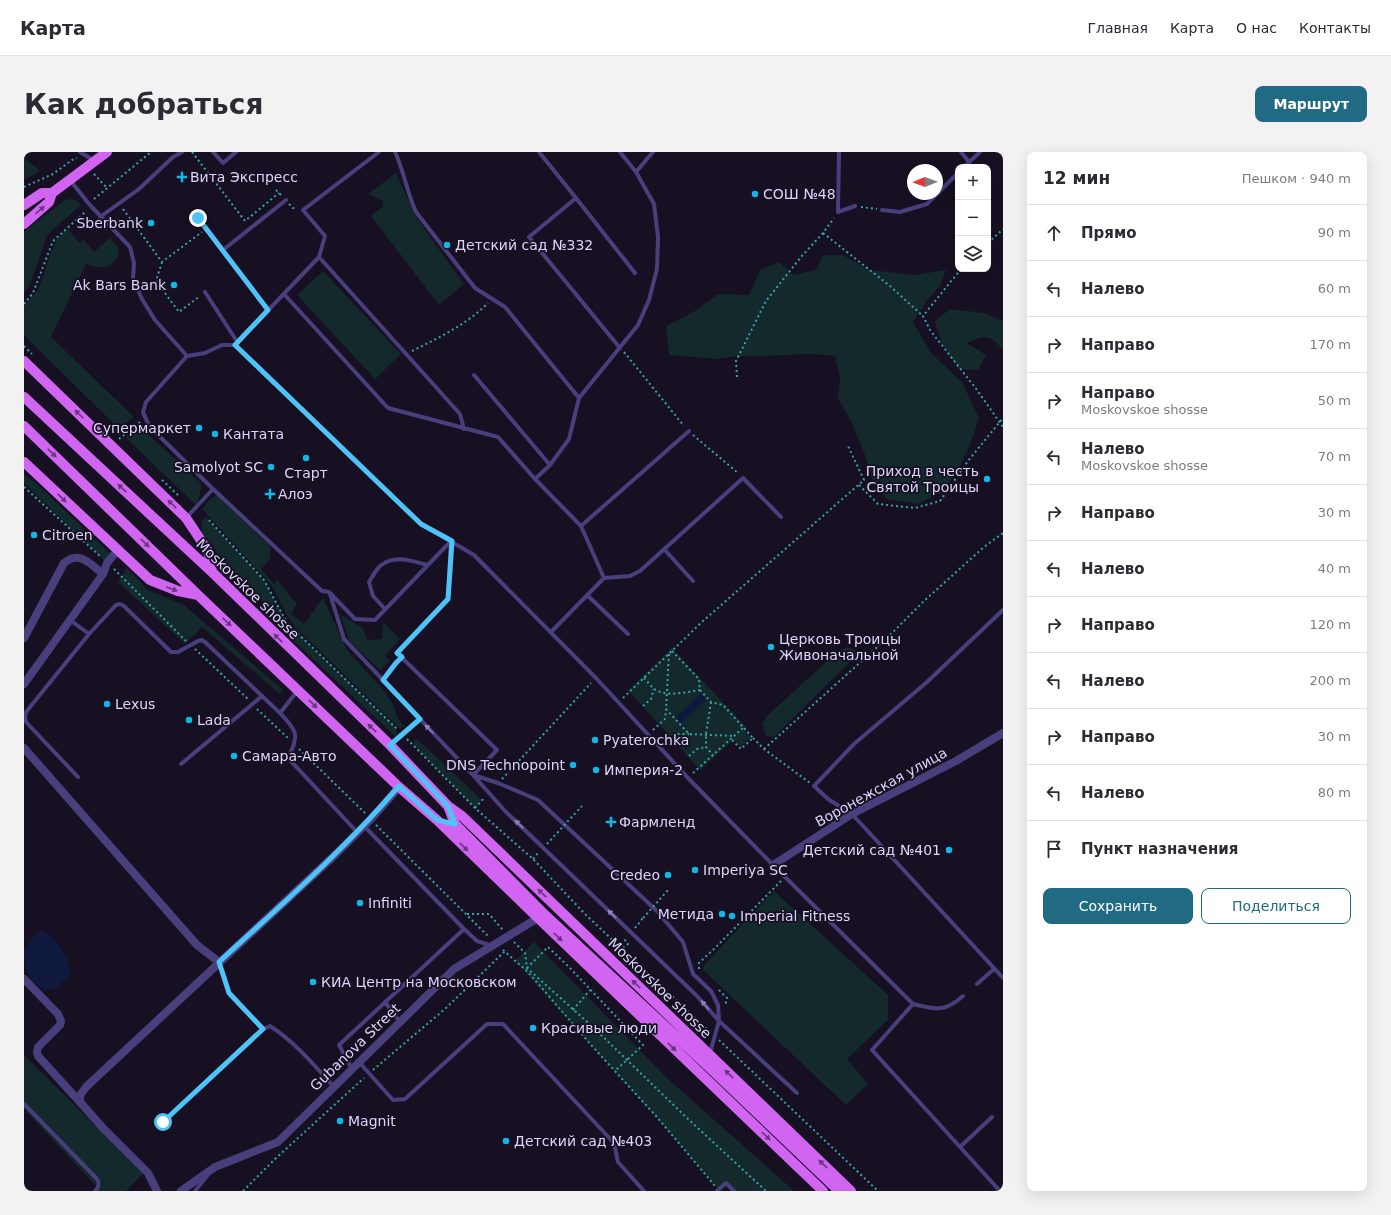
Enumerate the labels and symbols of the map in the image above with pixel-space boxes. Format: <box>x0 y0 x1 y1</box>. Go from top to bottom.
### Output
north arrow <box>907 164 943 200</box>
place label: Вита Экспресс <box>190 169 298 185</box>
marker: Вита Экспресс <box>177 172 187 182</box>
place label: СОШ №48 <box>763 186 836 202</box>
marker: СОШ №48 <box>750 189 760 199</box>
one-way arrow <box>36 206 45 215</box>
route end <box>189 209 207 227</box>
place label: Sberbank <box>76 215 144 231</box>
marker: Sberbank <box>146 218 156 228</box>
place label: Детский сад №332 <box>455 237 593 253</box>
marker: Детский сад №332 <box>442 240 452 250</box>
place label: Ak Bars Bank <box>73 277 167 293</box>
marker: Ak Bars Bank <box>169 280 179 290</box>
one-way arrow <box>74 409 84 419</box>
place label: Супермаркет <box>93 420 191 436</box>
marker: Супермаркет <box>194 423 204 433</box>
place label: Кантата <box>223 426 284 442</box>
marker: Кантата <box>210 429 220 439</box>
one-way arrow <box>47 448 57 458</box>
marker: Старт <box>301 453 311 463</box>
place label: Samolyot SC <box>174 459 263 475</box>
marker: Samolyot SC <box>266 462 276 472</box>
place label: Приход в честь Святой Троицы <box>866 463 979 495</box>
place label: Старт <box>284 465 328 481</box>
marker: Приход в честь Святой Троицы <box>982 474 992 484</box>
one-way arrow <box>117 484 127 493</box>
place label: Алоэ <box>278 486 313 502</box>
marker: Алоэ <box>265 489 275 499</box>
one-way arrow <box>57 493 67 503</box>
one-way arrow <box>167 500 177 509</box>
place label: Citroen <box>42 527 93 543</box>
marker: Citroen <box>29 530 39 540</box>
street label: Moskovskoe shosse <box>193 536 303 642</box>
one-way arrow <box>140 538 150 548</box>
one-way arrow <box>167 586 179 592</box>
one-way arrow <box>222 617 232 626</box>
place label: Церковь Троицы Живоначальной <box>779 631 901 663</box>
one-way arrow <box>273 633 283 643</box>
marker: Церковь Троицы Живоначальной <box>766 642 776 652</box>
place label: Lexus <box>115 696 155 712</box>
marker: Lexus <box>102 699 112 709</box>
one-way arrow <box>308 700 318 709</box>
place label: Lada <box>197 712 231 728</box>
marker: Lada <box>184 715 194 725</box>
one-way arrow <box>367 723 377 733</box>
one-way arrow <box>425 724 434 734</box>
place label: Pyaterochka <box>603 732 689 748</box>
marker: Pyaterochka <box>590 735 600 745</box>
street label: Воронежская улица <box>812 744 950 830</box>
place label: Самара-Авто <box>242 748 337 764</box>
marker: Самара-Авто <box>229 751 239 761</box>
place label: DNS Technopoint <box>446 757 566 773</box>
marker: DNS Technopoint <box>568 760 578 770</box>
place label: Империя-2 <box>604 762 683 778</box>
marker: Империя-2 <box>591 765 601 775</box>
place label: Фармленд <box>619 814 695 830</box>
marker: Фармленд <box>606 817 616 827</box>
one-way arrow <box>514 819 524 828</box>
one-way arrow <box>459 842 469 852</box>
place label: Детский сад №401 <box>803 842 941 858</box>
marker: Детский сад №401 <box>944 845 954 855</box>
place label: Imperiya SC <box>703 862 788 878</box>
marker: Imperiya SC <box>690 865 700 875</box>
place label: Credeo <box>610 867 660 883</box>
marker: Credeo <box>663 870 673 880</box>
one-way arrow <box>537 889 547 898</box>
place label: Infiniti <box>368 895 412 911</box>
marker: Infiniti <box>355 898 365 908</box>
place label: Метида <box>658 906 714 922</box>
place label: Imperial Fitness <box>740 908 850 924</box>
one-way arrow <box>607 909 618 918</box>
marker: Метида <box>717 909 727 919</box>
marker: Imperial Fitness <box>727 911 737 921</box>
one-way arrow <box>553 933 563 942</box>
street label: Moskovskoe shosse <box>605 935 715 1041</box>
place label: КИА Центр на Московском <box>321 974 517 990</box>
marker: КИА Центр на Московском <box>308 977 318 987</box>
one-way arrow <box>631 979 641 989</box>
street label: Gubanova Street <box>307 1000 404 1094</box>
one-way arrow <box>700 1000 710 1010</box>
place label: Красивые люди <box>541 1020 657 1036</box>
marker: Красивые люди <box>528 1023 538 1033</box>
one-way arrow <box>667 1042 677 1051</box>
one-way arrow <box>724 1069 734 1079</box>
route start <box>154 1113 172 1131</box>
place label: Magnit <box>348 1113 396 1129</box>
marker: Magnit <box>335 1116 345 1126</box>
one-way arrow <box>761 1132 771 1141</box>
place label: Детский сад №403 <box>514 1133 652 1149</box>
marker: Детский сад №403 <box>501 1136 511 1146</box>
one-way arrow <box>818 1159 828 1169</box>

